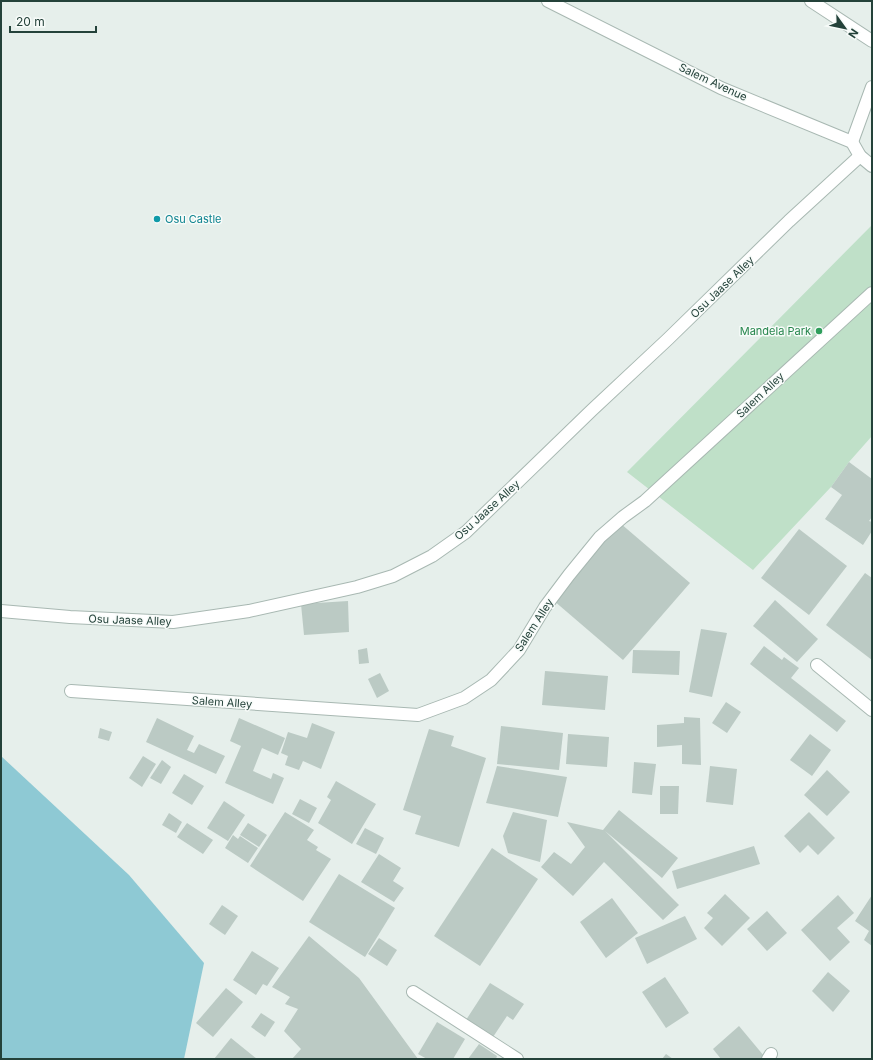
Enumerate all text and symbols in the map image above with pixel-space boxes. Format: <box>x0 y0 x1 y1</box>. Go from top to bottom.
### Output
scale bar <box>10 8 96 34</box>
north arrow <box>825 8 865 48</box>
text: 20 m <box>16 14 45 29</box>
text: N <box>845 26 862 41</box>
street label: Salem Avenue <box>677 60 749 104</box>
place label: Osu Castle <box>165 212 222 226</box>
marker: Osu Castle <box>152 214 162 224</box>
street label: Osu Jaase Alley <box>687 253 757 321</box>
place label: Mandela Park <box>740 324 811 338</box>
marker: Mandela Park <box>814 326 824 336</box>
street label: Salem Alley <box>733 369 787 421</box>
street label: Osu Jaase Alley <box>451 477 523 543</box>
street label: Salem Alley <box>512 596 556 654</box>
street label: Osu Jaase Alley <box>88 612 172 628</box>
street label: Salem Alley <box>191 693 253 711</box>

